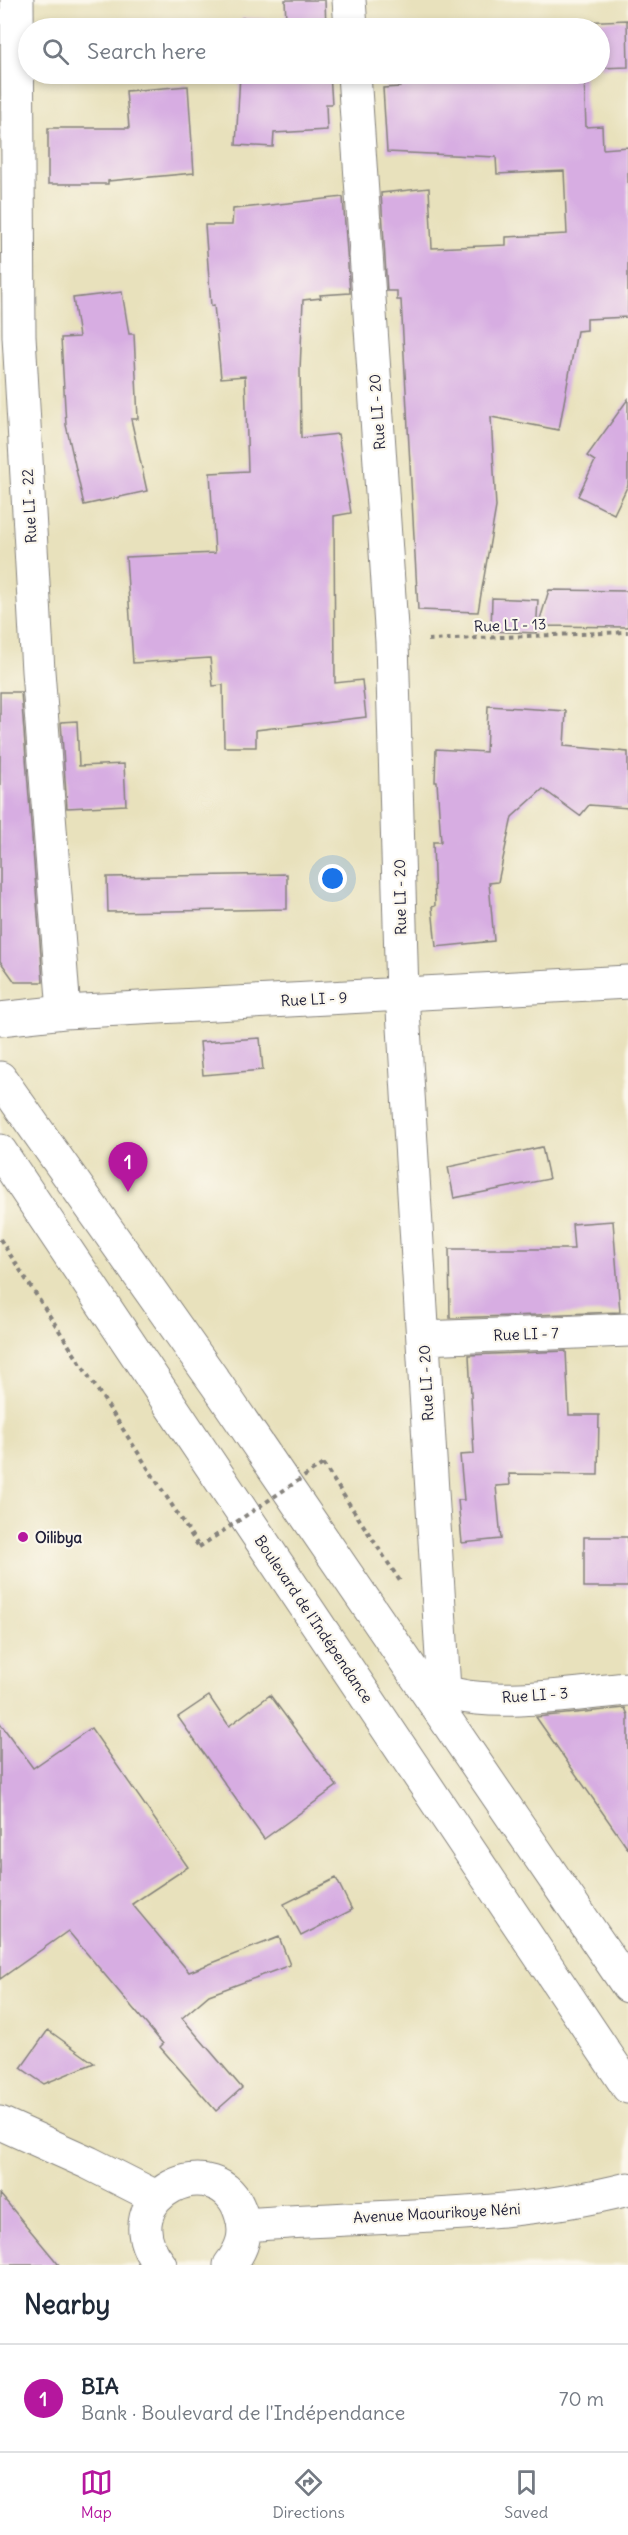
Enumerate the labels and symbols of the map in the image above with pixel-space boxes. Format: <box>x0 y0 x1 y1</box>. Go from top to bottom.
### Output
street label: Rue LI - 20 <box>365 373 389 451</box>
street label: Rue LI - 22 <box>18 468 40 544</box>
street label: Rue LI - 13 <box>473 614 547 636</box>
street label: Rue LI - 20 <box>390 859 410 935</box>
your location <box>318 864 347 893</box>
street label: Rue LI - 9 <box>280 988 348 1010</box>
pin: 1 <box>108 1142 148 1192</box>
street label: Rue LI - 7 <box>493 1323 559 1345</box>
street label: Rue LI - 20 <box>415 1344 437 1422</box>
place label: Oilibya <box>35 1528 82 1548</box>
marker: Oilibya <box>16 1530 30 1544</box>
street label: Boulevard de l'Indépendance <box>251 1532 377 1706</box>
street label: Rue LI - 3 <box>501 1683 569 1707</box>
street label: Avenue Maourikoye Néni <box>353 2199 521 2227</box>

